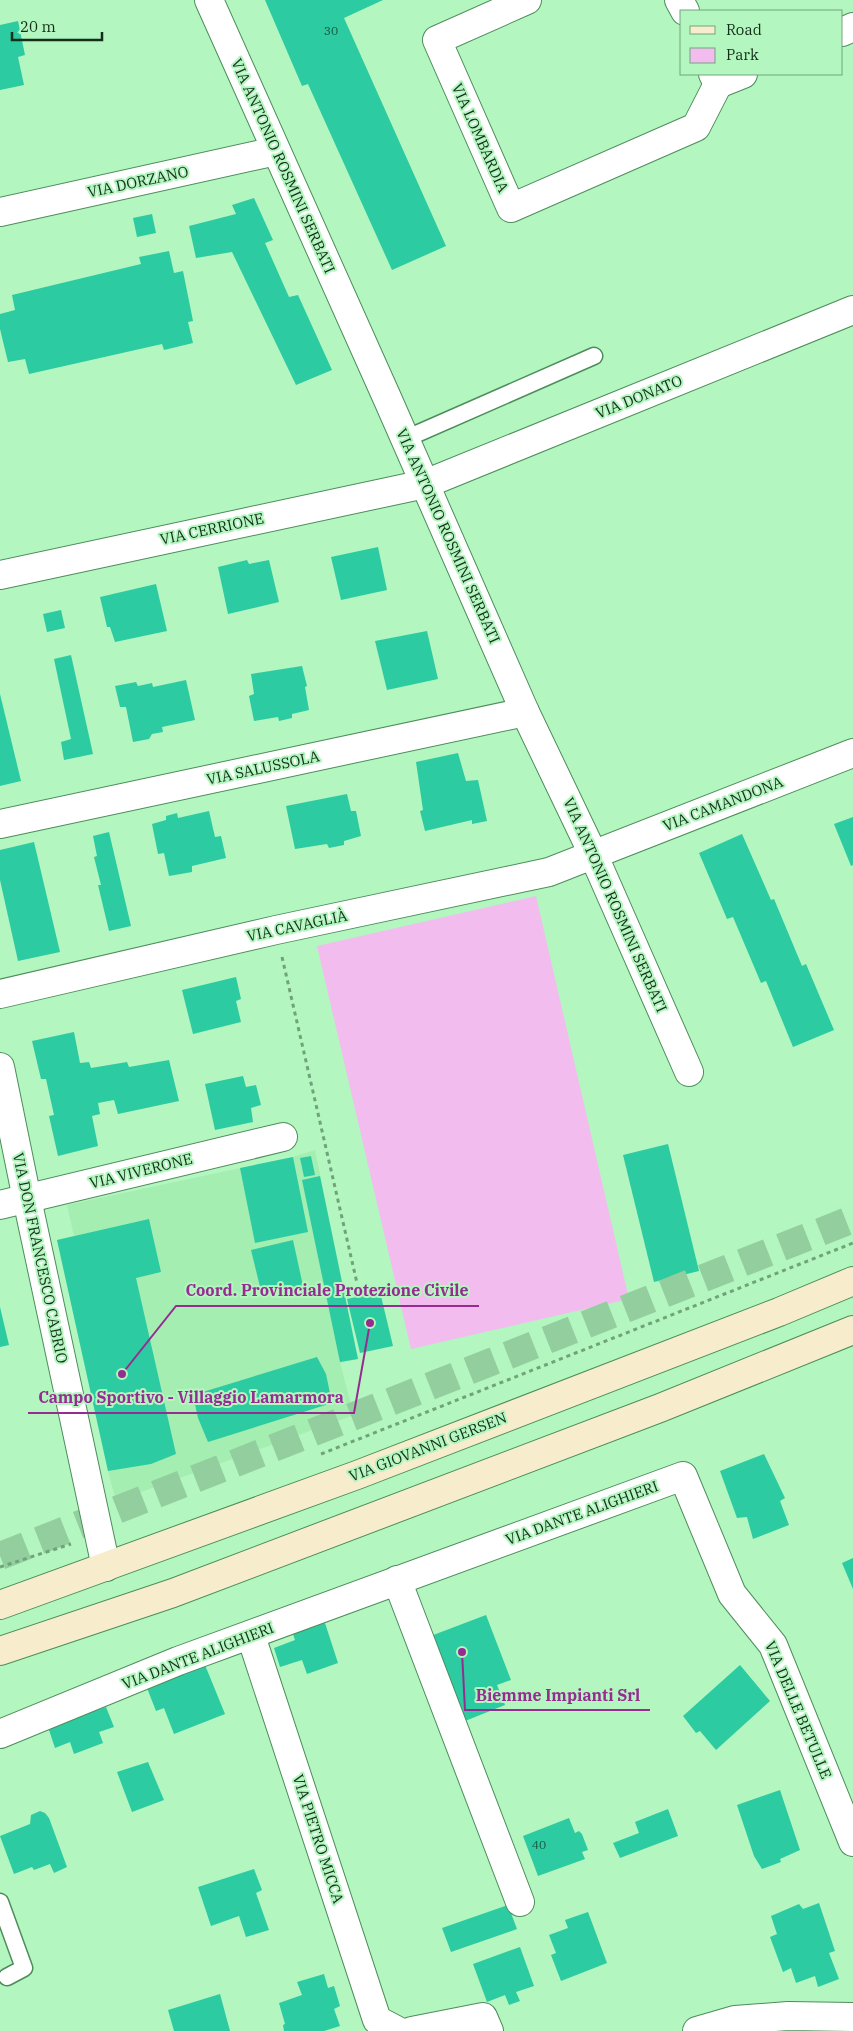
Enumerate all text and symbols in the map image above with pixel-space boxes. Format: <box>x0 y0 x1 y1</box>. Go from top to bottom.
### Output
scale bar <box>12 10 102 42</box>
legend <box>680 10 843 75</box>
text: 20 m <box>20 17 56 36</box>
text: Road <box>726 20 762 39</box>
house number: 30 <box>324 23 338 38</box>
text: Park <box>726 45 759 64</box>
street label: VIA ANTONIO ROSMINI SERBATI <box>227 55 340 276</box>
street label: VIA LOMBARDIA <box>448 80 513 196</box>
street label: VIA DORZANO <box>86 162 190 201</box>
street label: VIA DONATO <box>593 371 685 423</box>
street label: VIA ANTONIO ROSMINI SERBATI <box>392 425 505 646</box>
street label: VIA CERRIONE <box>158 508 266 549</box>
street label: VIA SALUSSOLA <box>205 746 322 789</box>
street label: VIA CAMANDONA <box>660 772 786 835</box>
street label: VIA ANTONIO ROSMINI SERBATI <box>559 794 672 1015</box>
street label: VIA CAVAGLIÀ <box>245 905 350 945</box>
street label: VIA VIVERONE <box>87 1149 194 1193</box>
street label: VIA DON FRANCESCO CABRIO <box>9 1151 72 1365</box>
callout: Coord. Provinciale Protezione Civile <box>176 1275 479 1306</box>
text: Coord. Provinciale Protezione Civile <box>185 1280 469 1300</box>
callout: Campo Sportivo - Villaggio Lamarmora <box>28 1382 354 1413</box>
text: Campo Sportivo - Villaggio Lamarmora <box>38 1387 344 1407</box>
street label: VIA GIOVANNI GERSEN <box>346 1408 509 1485</box>
street label: VIA DANTE ALIGHIERI <box>503 1476 661 1549</box>
street label: VIA DANTE ALIGHIERI <box>119 1618 276 1693</box>
street label: VIA DELLE BETULLE <box>761 1638 836 1782</box>
callout: Biemme Impianti Srl <box>465 1679 650 1710</box>
text: Biemme Impianti Srl <box>476 1685 640 1705</box>
street label: VIA PIETRO MICCA <box>289 1772 349 1906</box>
house number: 40 <box>532 1837 546 1852</box>

